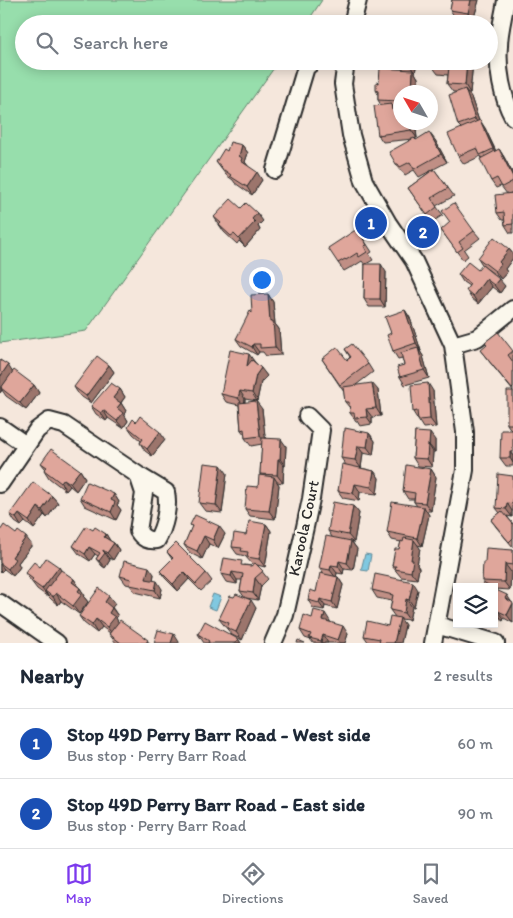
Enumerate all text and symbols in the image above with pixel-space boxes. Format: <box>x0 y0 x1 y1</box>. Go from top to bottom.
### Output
search box <box>15 15 498 70</box>
icon: search <box>33 29 61 57</box>
text: Search here <box>73 31 168 54</box>
north arrow <box>393 85 438 130</box>
pin: 1 <box>355 204 387 242</box>
pin: 2 <box>407 213 439 251</box>
your location <box>249 267 275 293</box>
street label: Karoola Court <box>284 479 323 578</box>
map controls <box>453 583 498 628</box>
button: layers <box>453 583 498 628</box>
text: Nearby <box>20 663 84 688</box>
text: 2 results <box>433 666 493 685</box>
text: Stop 49D Perry Barr Road - West side <box>67 723 371 746</box>
text: 1 <box>32 734 40 753</box>
text: 60 m <box>458 734 493 753</box>
text: Bus stop · Perry Barr Road <box>67 746 247 765</box>
text: Stop 49D Perry Barr Road - East side <box>67 793 365 816</box>
text: 2 <box>32 804 40 823</box>
text: 90 m <box>458 804 493 823</box>
text: Bus stop · Perry Barr Road <box>67 816 247 835</box>
tab: Map <box>65 860 93 907</box>
tab: Directions <box>222 860 283 907</box>
tab: Saved <box>413 860 448 907</box>

